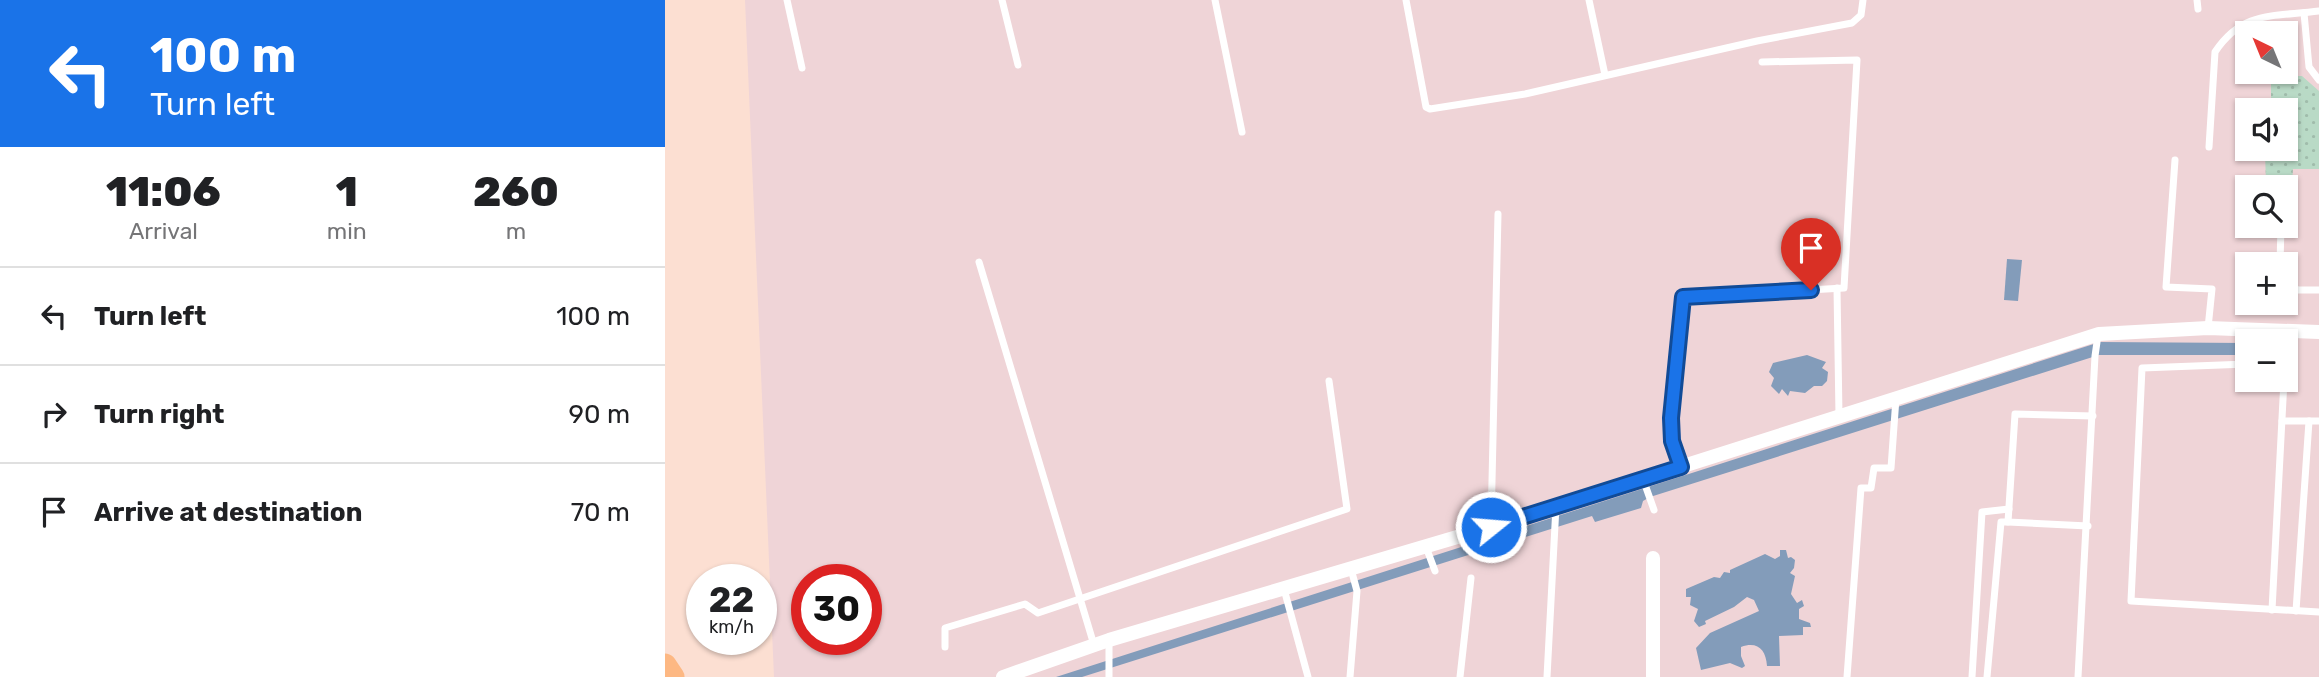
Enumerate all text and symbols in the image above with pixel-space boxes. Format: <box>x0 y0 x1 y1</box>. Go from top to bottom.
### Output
north arrow <box>2235 21 2298 84</box>
map controls <box>2235 21 2298 392</box>
text: 100 m <box>150 26 296 84</box>
icon: left <box>35 28 126 119</box>
text: Turn left <box>150 85 275 123</box>
button: sound <box>2235 98 2298 161</box>
text: 11:06 <box>106 167 221 217</box>
text: 1 <box>336 167 358 217</box>
text: 260 <box>473 167 559 217</box>
button: search <box>2235 175 2298 238</box>
text: Arrival <box>129 217 198 245</box>
text: min <box>327 217 367 245</box>
text: m <box>506 217 526 245</box>
pin <box>1781 218 1841 290</box>
icon: arrive <box>1792 229 1830 267</box>
button: + <box>2235 252 2298 315</box>
icon: left <box>35 297 73 335</box>
text: Turn left <box>94 301 206 332</box>
text: 100 m <box>556 301 630 332</box>
button: − <box>2235 329 2298 392</box>
icon: right <box>35 395 73 433</box>
text: Turn right <box>94 399 224 430</box>
text: 90 m <box>569 399 630 430</box>
position arrow <box>1454 490 1528 564</box>
icon: arrive <box>35 493 73 531</box>
text: Arrive at destination <box>94 497 362 528</box>
text: 70 m <box>571 497 630 528</box>
speed limit sign: 30 <box>791 564 882 655</box>
text: 22 <box>709 579 754 621</box>
text: km/h <box>709 616 754 638</box>

